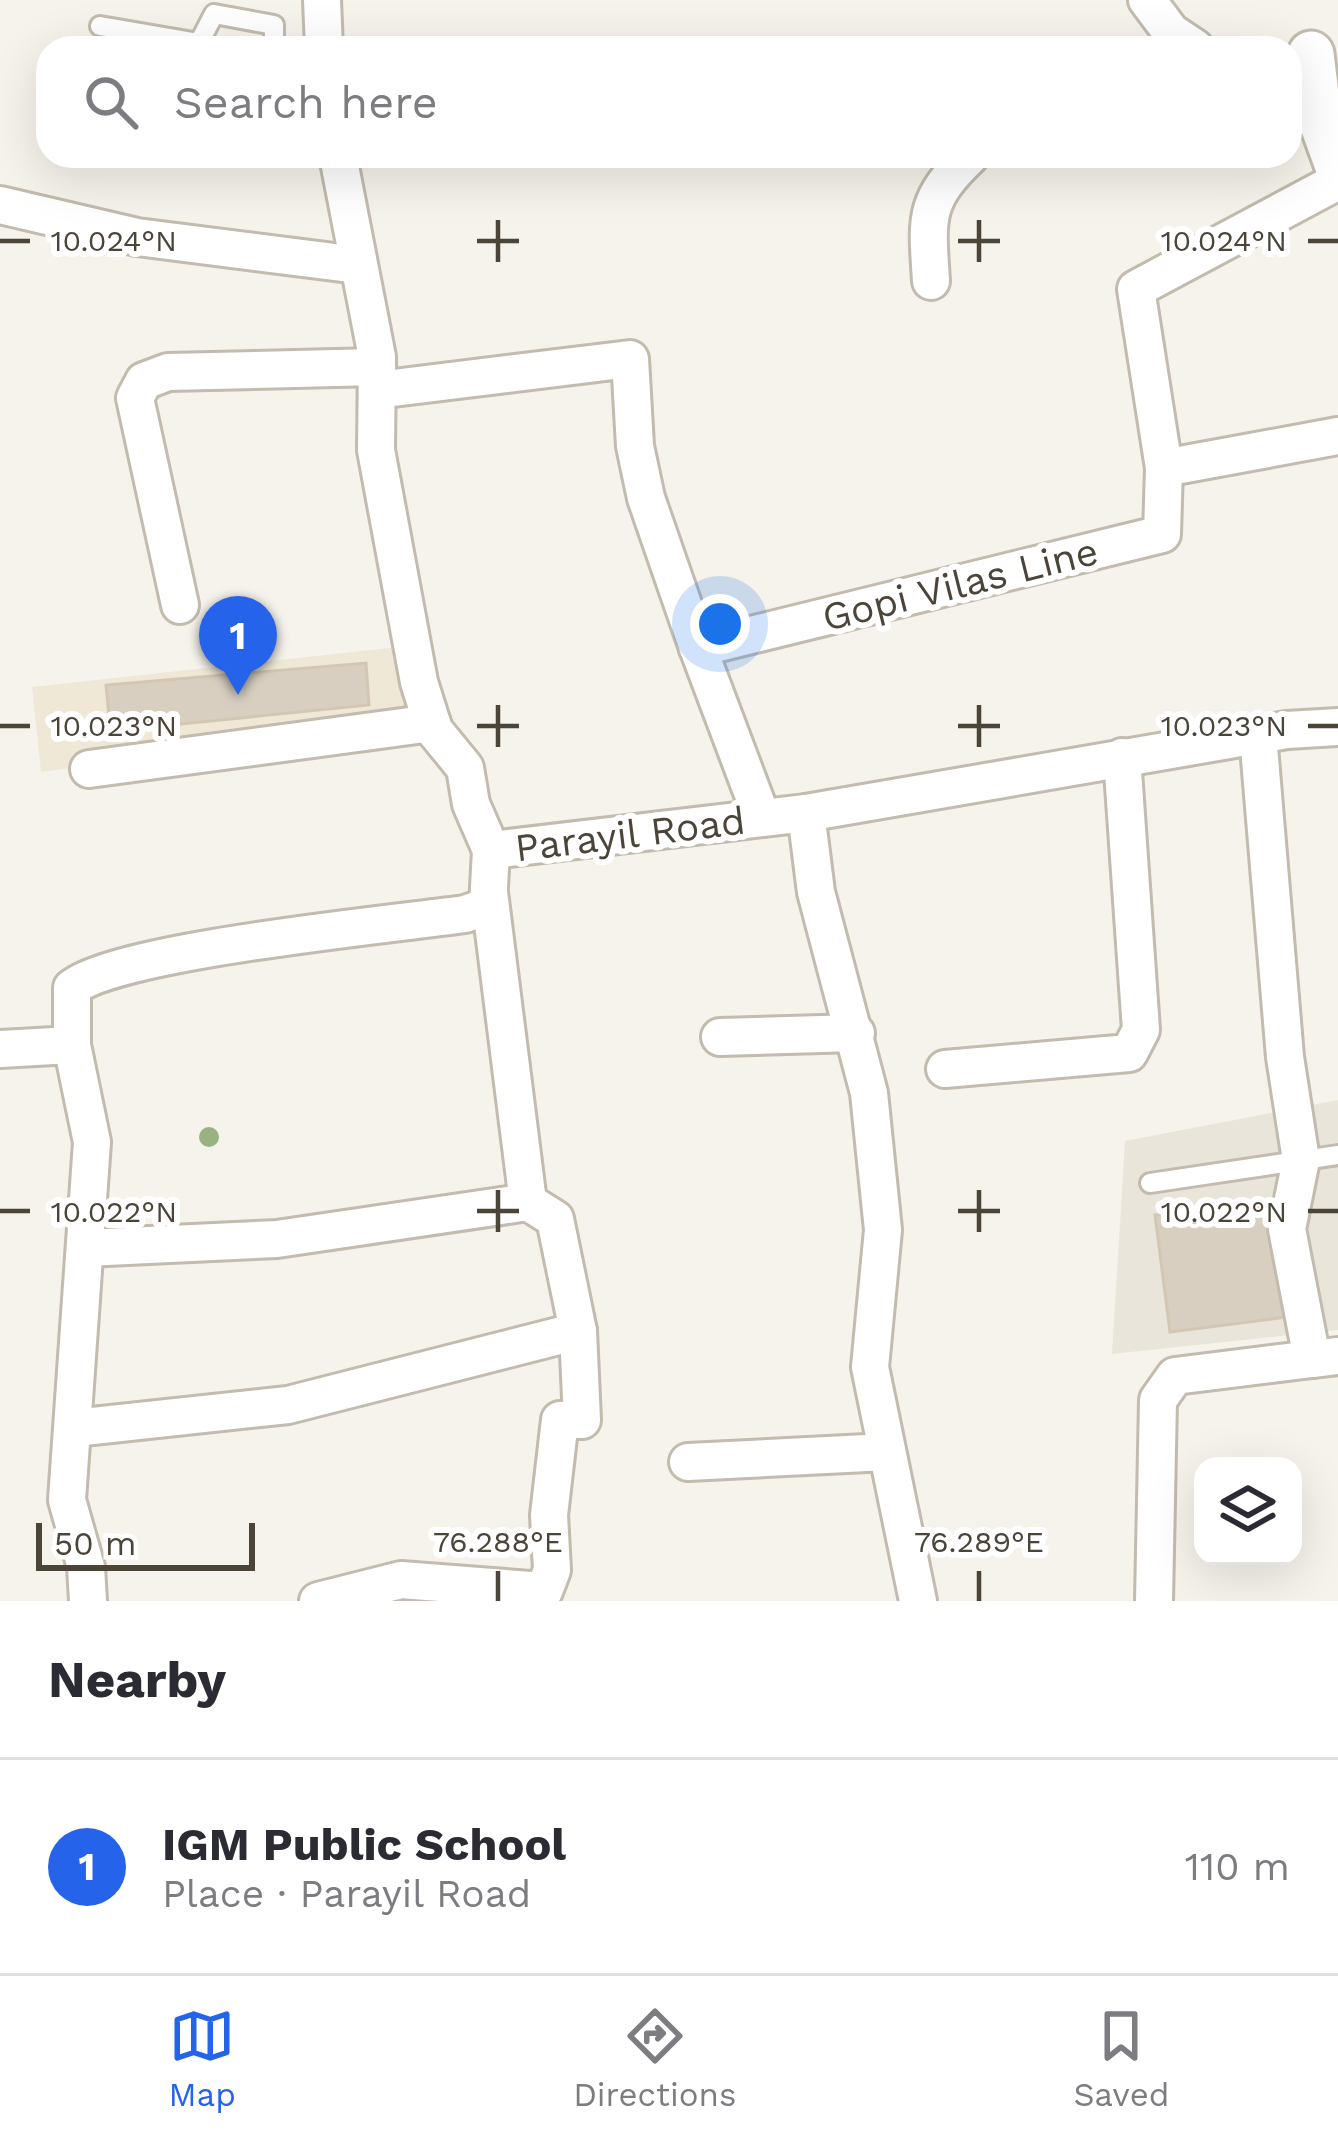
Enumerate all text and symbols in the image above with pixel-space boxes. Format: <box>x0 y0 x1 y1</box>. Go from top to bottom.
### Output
search box <box>36 36 1302 168</box>
icon: search <box>78 69 144 135</box>
text: Search here <box>174 76 438 129</box>
text: 10.024°N <box>51 223 177 258</box>
text: 10.024°N <box>1161 223 1287 258</box>
street label: Gopi Vilas Line <box>818 528 1102 640</box>
your location <box>690 594 750 654</box>
pin: 1 <box>199 596 277 695</box>
text: 10.023°N <box>51 708 177 743</box>
text: 10.023°N <box>1161 708 1287 743</box>
street label: Parayil Road <box>512 798 748 870</box>
text: 10.022°N <box>51 1194 177 1229</box>
text: 10.022°N <box>1161 1194 1287 1229</box>
map controls <box>1194 1457 1302 1565</box>
button: layers <box>1194 1457 1302 1565</box>
scale bar <box>36 1517 255 1570</box>
text: 50 m <box>54 1524 136 1563</box>
text: 76.288°E <box>433 1524 563 1559</box>
text: 76.289°E <box>914 1524 1044 1559</box>
text: Nearby <box>48 1650 226 1709</box>
text: IGM Public School <box>162 1818 566 1871</box>
text: 1 <box>79 1844 95 1889</box>
text: 110 m <box>1185 1844 1290 1889</box>
text: Place · Parayil Road <box>162 1871 531 1916</box>
tab: Map <box>169 2003 236 2114</box>
tab: Directions <box>573 2003 736 2114</box>
tab: Saved <box>1074 2003 1169 2114</box>

